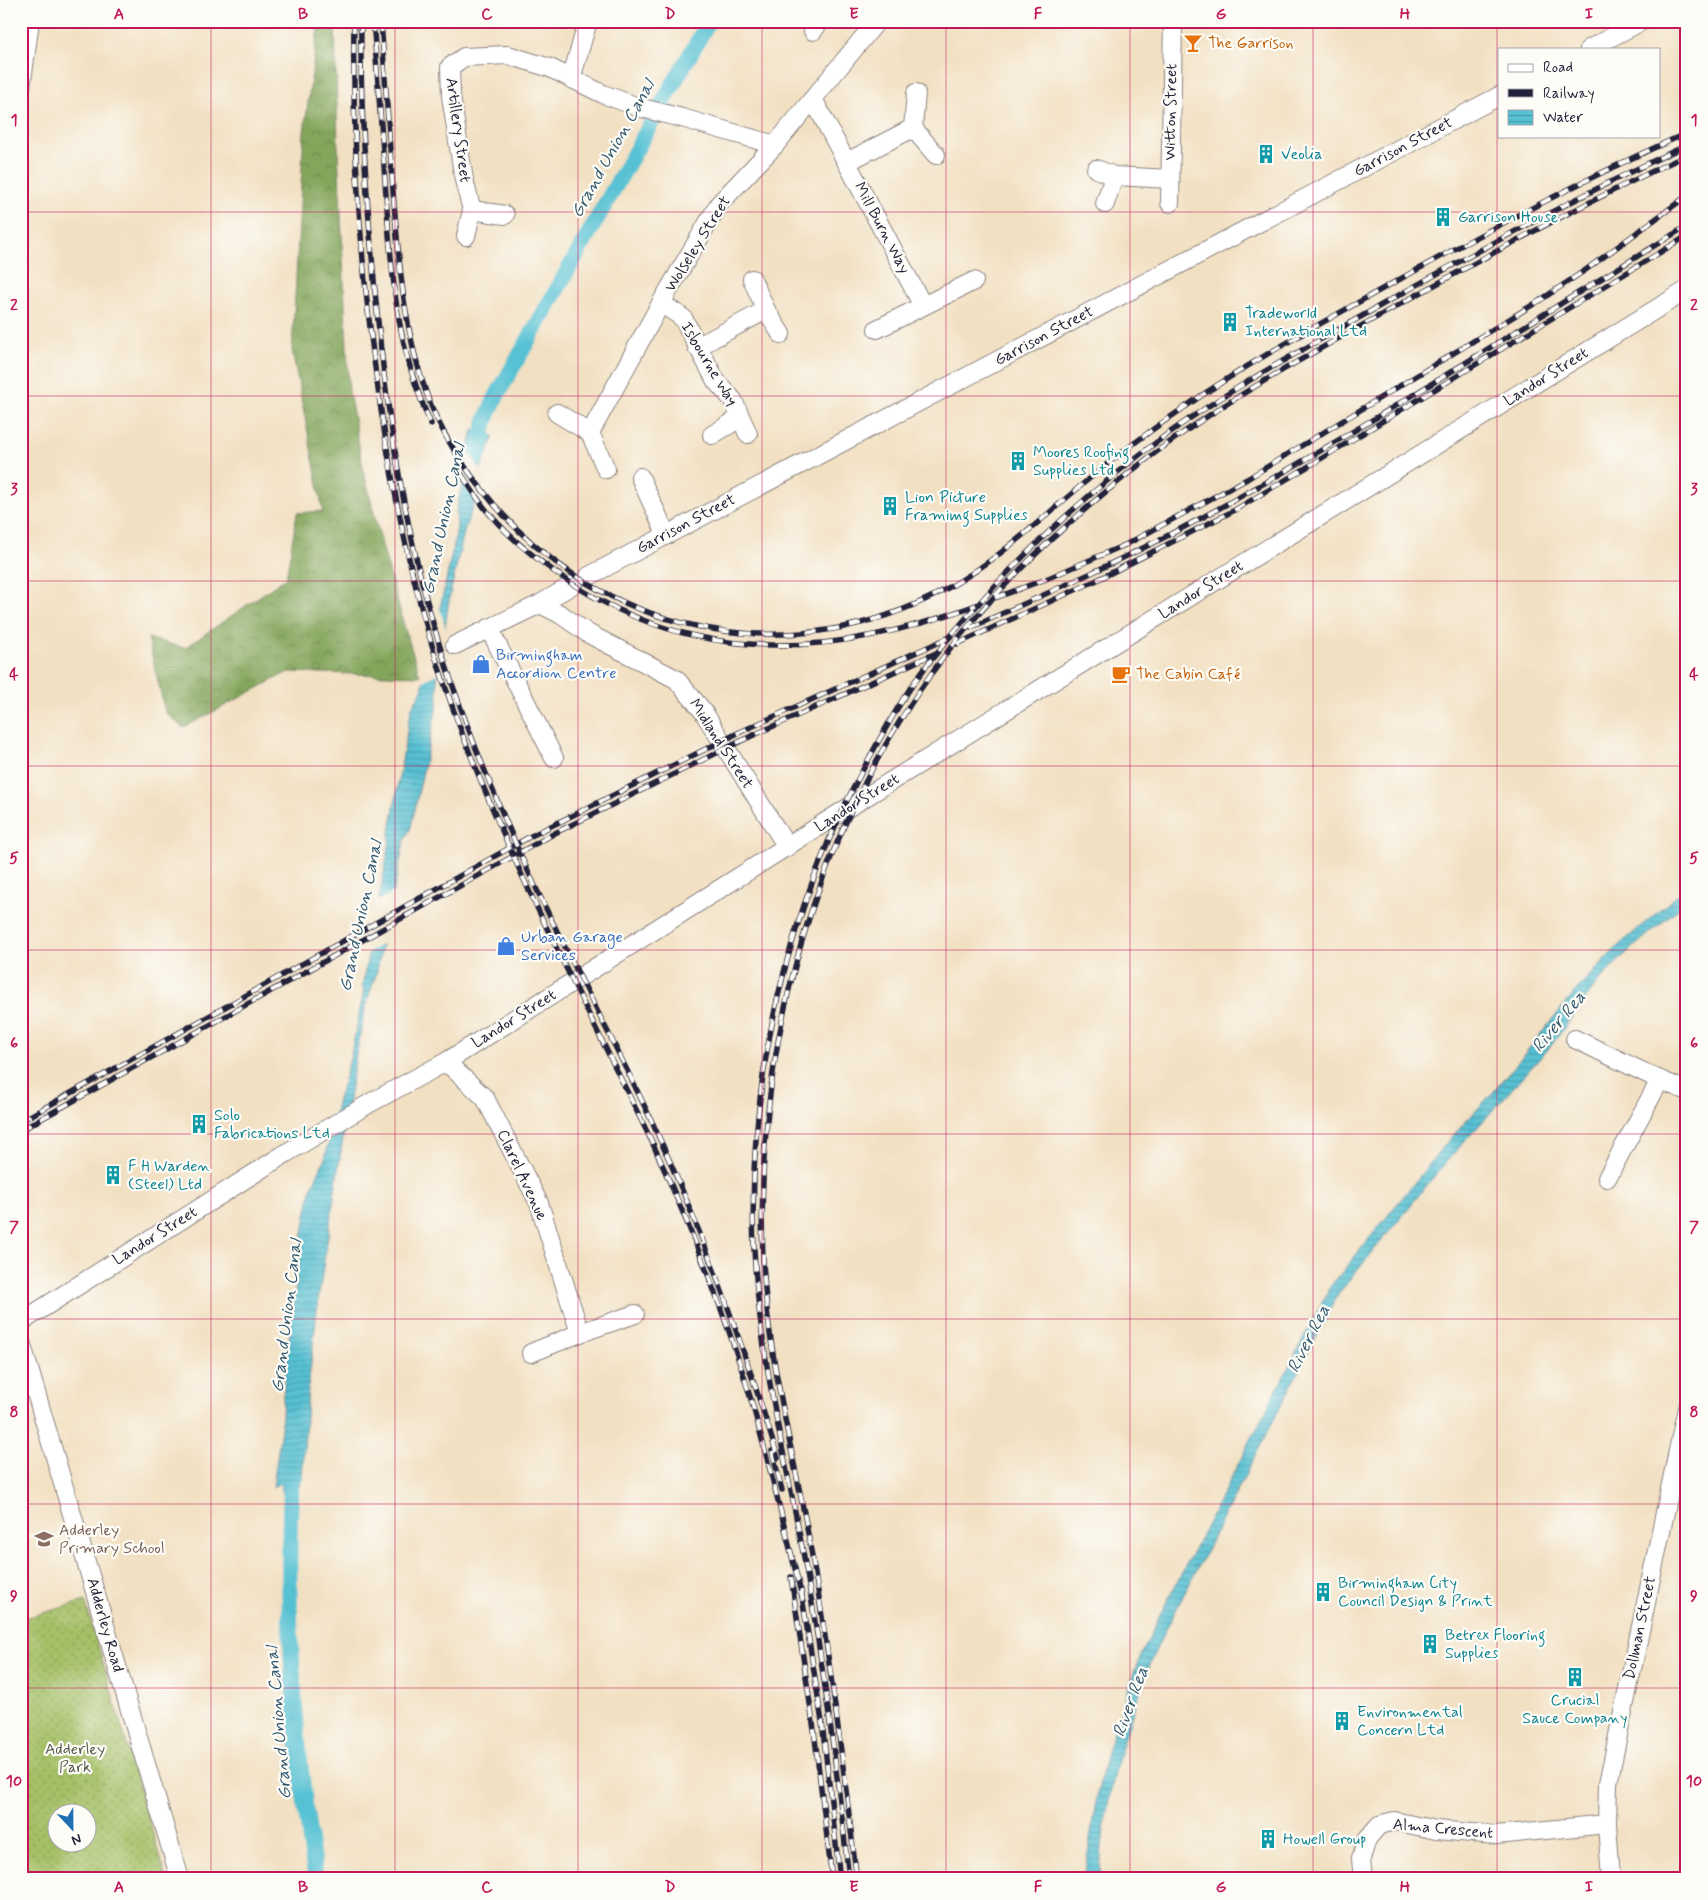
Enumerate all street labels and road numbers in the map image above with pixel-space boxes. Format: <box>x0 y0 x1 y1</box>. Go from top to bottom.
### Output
street label: Witton Street <box>1160 63 1182 161</box>
street label: Artillery Street <box>440 76 476 184</box>
street label: Garrison Street <box>1350 112 1457 182</box>
street label: Mill Burn Way <box>849 179 915 277</box>
street label: Wolseley Street <box>660 192 736 296</box>
street label: Garrison Street <box>991 301 1098 371</box>
street label: Isbourne Way <box>676 318 742 410</box>
street label: Landor Street <box>1500 343 1592 411</box>
street label: Garrison Street <box>633 489 740 559</box>
street label: Landor Street <box>1155 556 1247 624</box>
street label: Midland Street <box>684 695 758 794</box>
street label: Landor Street <box>811 769 903 837</box>
street label: Landor Street <box>468 985 560 1053</box>
street label: Clarel Avenue <box>492 1126 552 1224</box>
street label: Landor Street <box>109 1202 201 1270</box>
street label: Dollman Street <box>1619 1574 1661 1682</box>
street label: Adderley Road <box>81 1575 129 1675</box>
street label: Alma Crescent <box>1392 1814 1494 1844</box>

